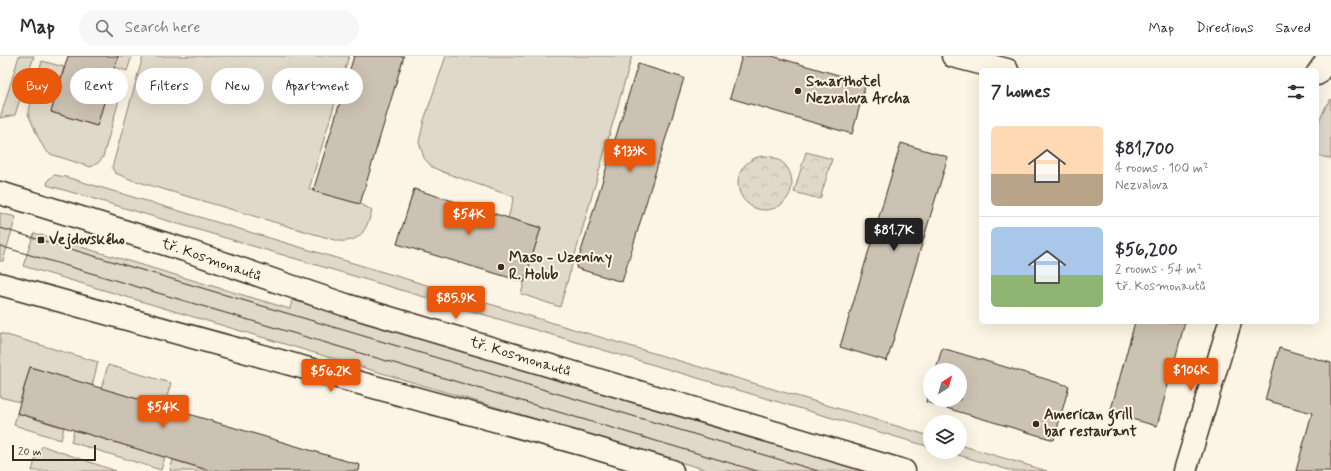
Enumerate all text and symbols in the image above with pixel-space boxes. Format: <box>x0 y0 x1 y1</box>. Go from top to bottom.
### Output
search box <box>79 10 359 46</box>
text: Map <box>20 15 55 40</box>
icon: search <box>93 17 115 39</box>
text: Search here <box>125 18 200 38</box>
text: Map <box>1148 19 1174 37</box>
text: Directions <box>1196 19 1254 37</box>
text: Saved <box>1276 19 1311 37</box>
chip: Buy <box>12 68 62 104</box>
chip: Rent <box>70 68 128 104</box>
chip: Filters <box>136 68 203 104</box>
chip: New <box>211 68 264 104</box>
chip: Apartment <box>272 68 363 104</box>
place label: Smarthotel Nezvalova Archa <box>806 72 910 109</box>
text: 7 homes <box>991 81 1050 103</box>
icon: filters <box>1285 81 1307 103</box>
marker: Smarthotel Nezvalova Archa <box>793 86 803 96</box>
text: $81,700 <box>1115 138 1174 160</box>
pin: $133K <box>602 139 658 173</box>
icon: home <box>1023 142 1071 190</box>
text: $133K <box>613 143 647 160</box>
text: 4 rooms · 100 m² <box>1115 160 1209 177</box>
text: Nezvalova <box>1115 177 1169 194</box>
pin: $54K <box>445 202 493 236</box>
text: $54K <box>453 206 485 223</box>
pin: $81.7K <box>861 218 927 252</box>
text: $81.7K <box>874 222 914 239</box>
place label: Vejdovského <box>49 230 126 250</box>
street label: tř. Kosmonautů <box>157 233 264 287</box>
marker: Vejdovského <box>36 235 46 245</box>
text: $56,200 <box>1115 239 1178 261</box>
icon: home <box>1023 243 1071 291</box>
place label: Maso - Uzeniny R. Holub <box>509 248 612 285</box>
text: 2 rooms · 54 m² <box>1115 261 1202 278</box>
marker: Maso - Uzeniny R. Holub <box>496 262 506 272</box>
text: tř. Kosmonautů <box>1115 278 1205 295</box>
pin: $85.9K <box>423 286 489 320</box>
text: $85.9K <box>436 290 476 307</box>
street label: tř. Kosmonautů <box>466 332 573 382</box>
pin: $106K <box>1163 358 1219 392</box>
pin: $56.2K <box>298 359 364 393</box>
text: $106K <box>1173 362 1209 379</box>
text: $56.2K <box>311 363 351 380</box>
north arrow <box>923 363 967 407</box>
map controls <box>923 363 967 459</box>
pin: $54K <box>139 395 187 429</box>
text: $54K <box>147 399 179 416</box>
place label: American grill bar restaurant <box>1044 405 1137 442</box>
button: layers <box>923 415 967 459</box>
marker: American grill bar restaurant <box>1031 419 1041 429</box>
scale bar <box>12 443 96 462</box>
text: 20 m <box>18 445 41 459</box>

